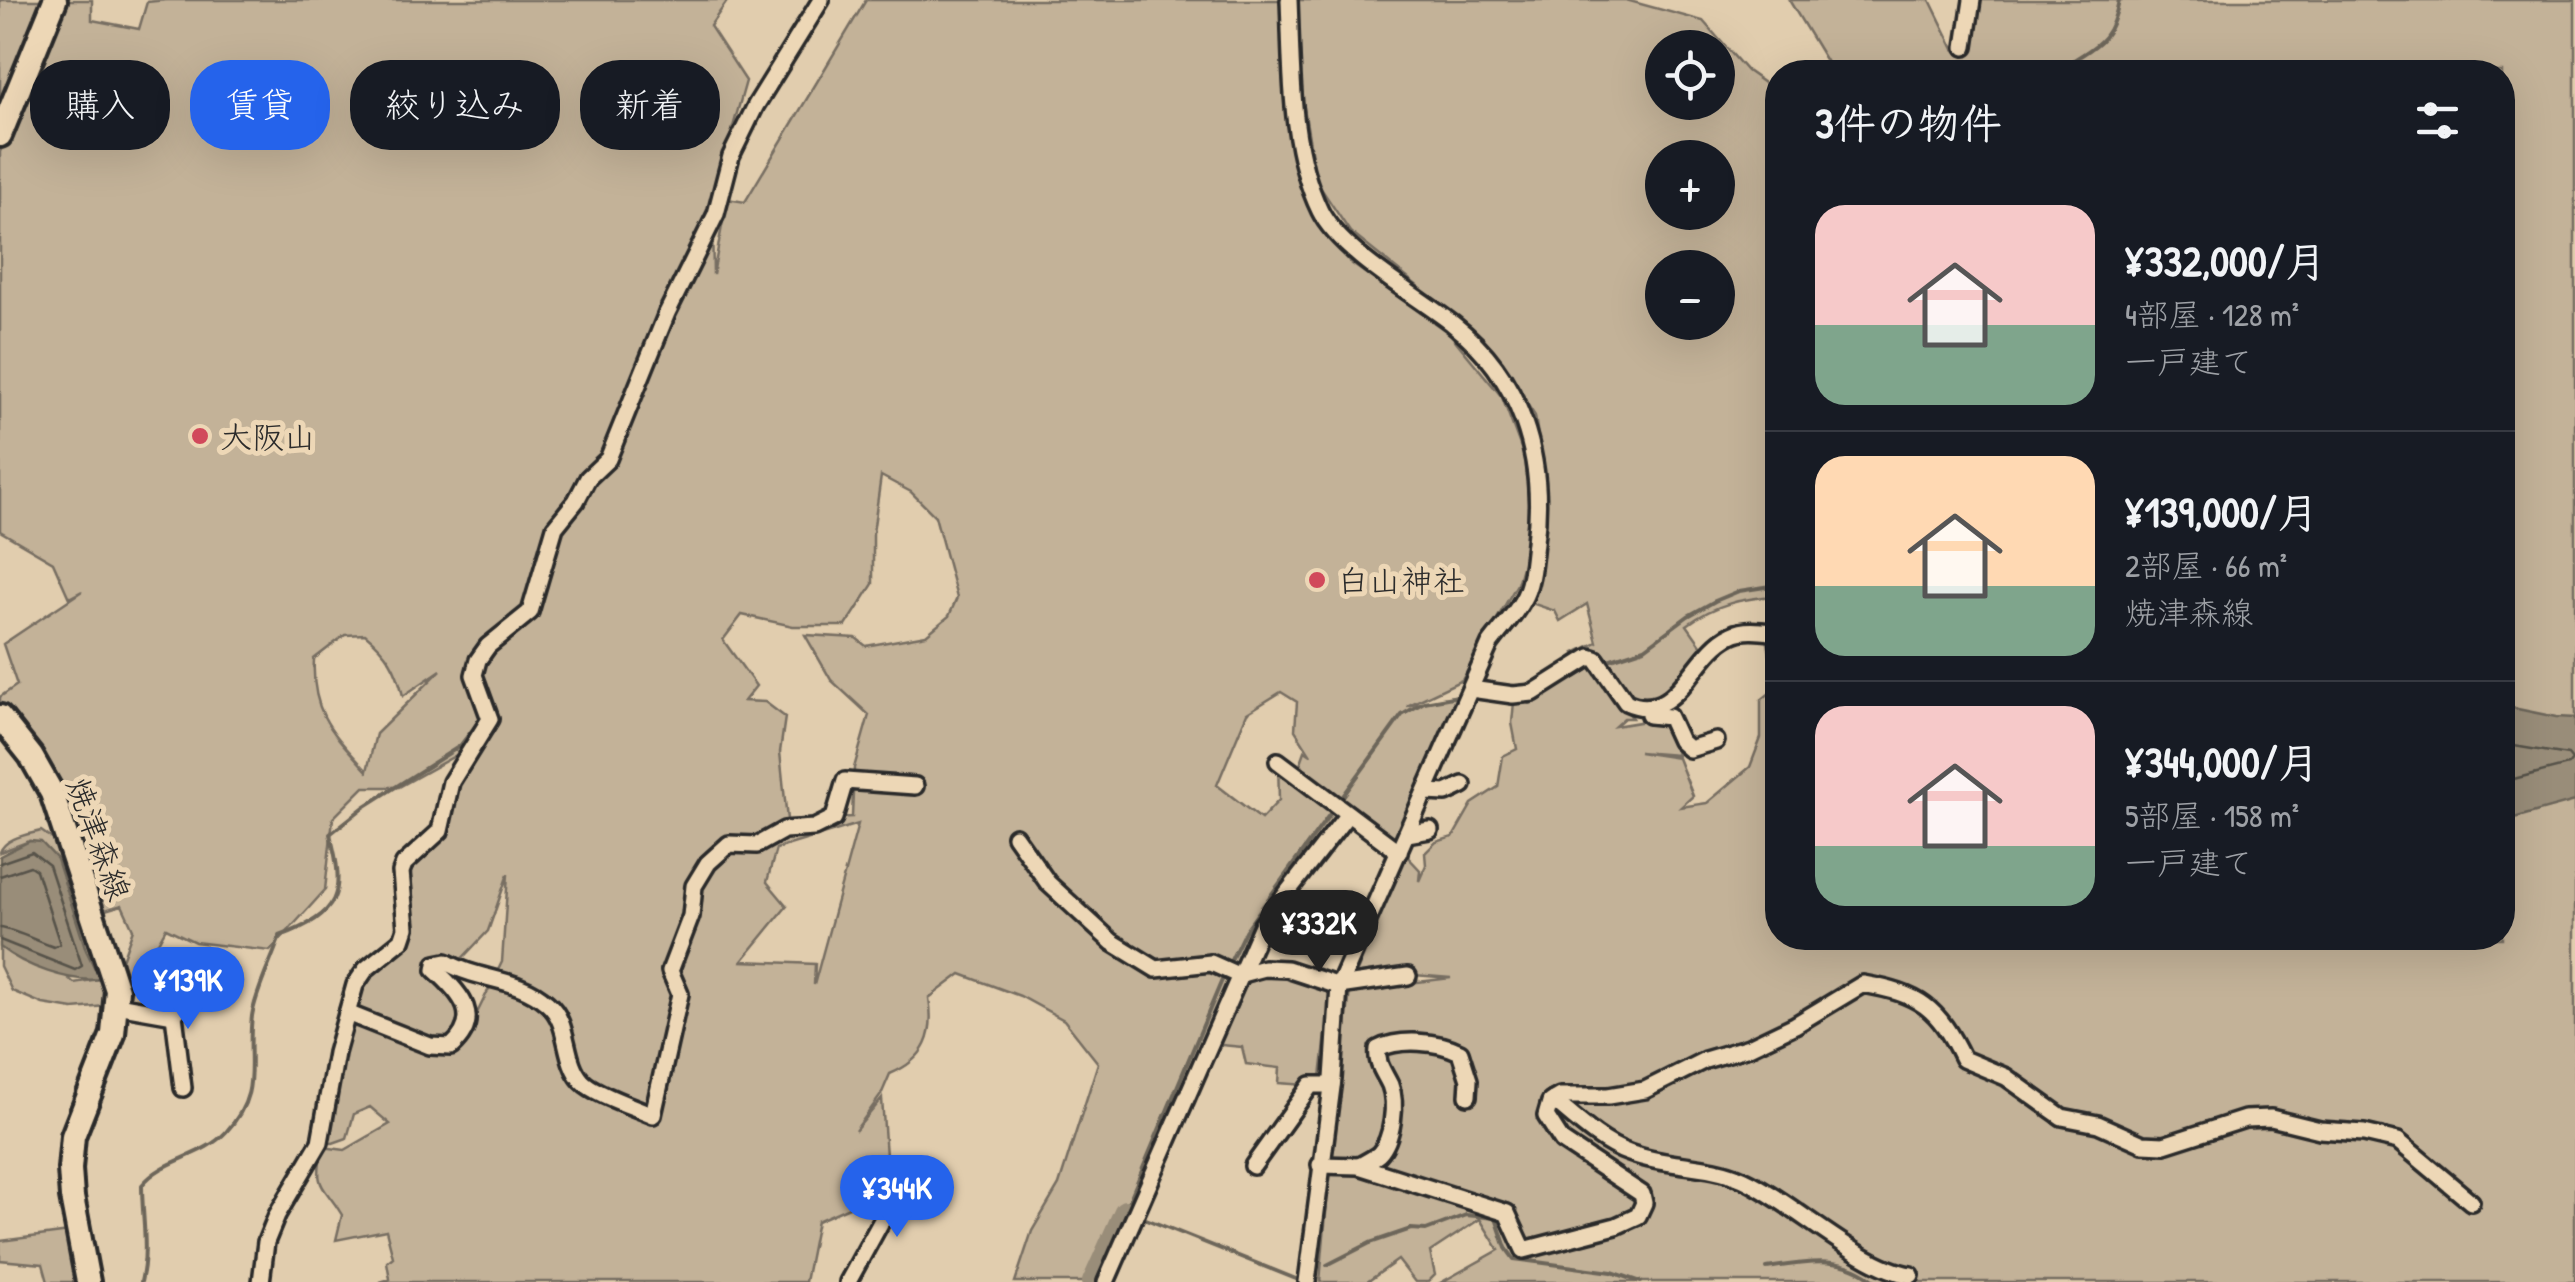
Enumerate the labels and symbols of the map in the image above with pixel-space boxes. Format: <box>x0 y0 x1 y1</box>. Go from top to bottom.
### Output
place label: 大阪山 <box>220 415 316 458</box>
marker: 大阪山 <box>189 425 211 447</box>
place label: 白山神社 <box>1337 559 1465 602</box>
marker: 白山神社 <box>1306 569 1328 591</box>
street label: 焼津森線 <box>57 771 141 907</box>
pin: ¥332K <box>1249 890 1389 975</box>
pin: ¥139K <box>118 947 258 1032</box>
pin: ¥344K <box>827 1155 967 1240</box>

